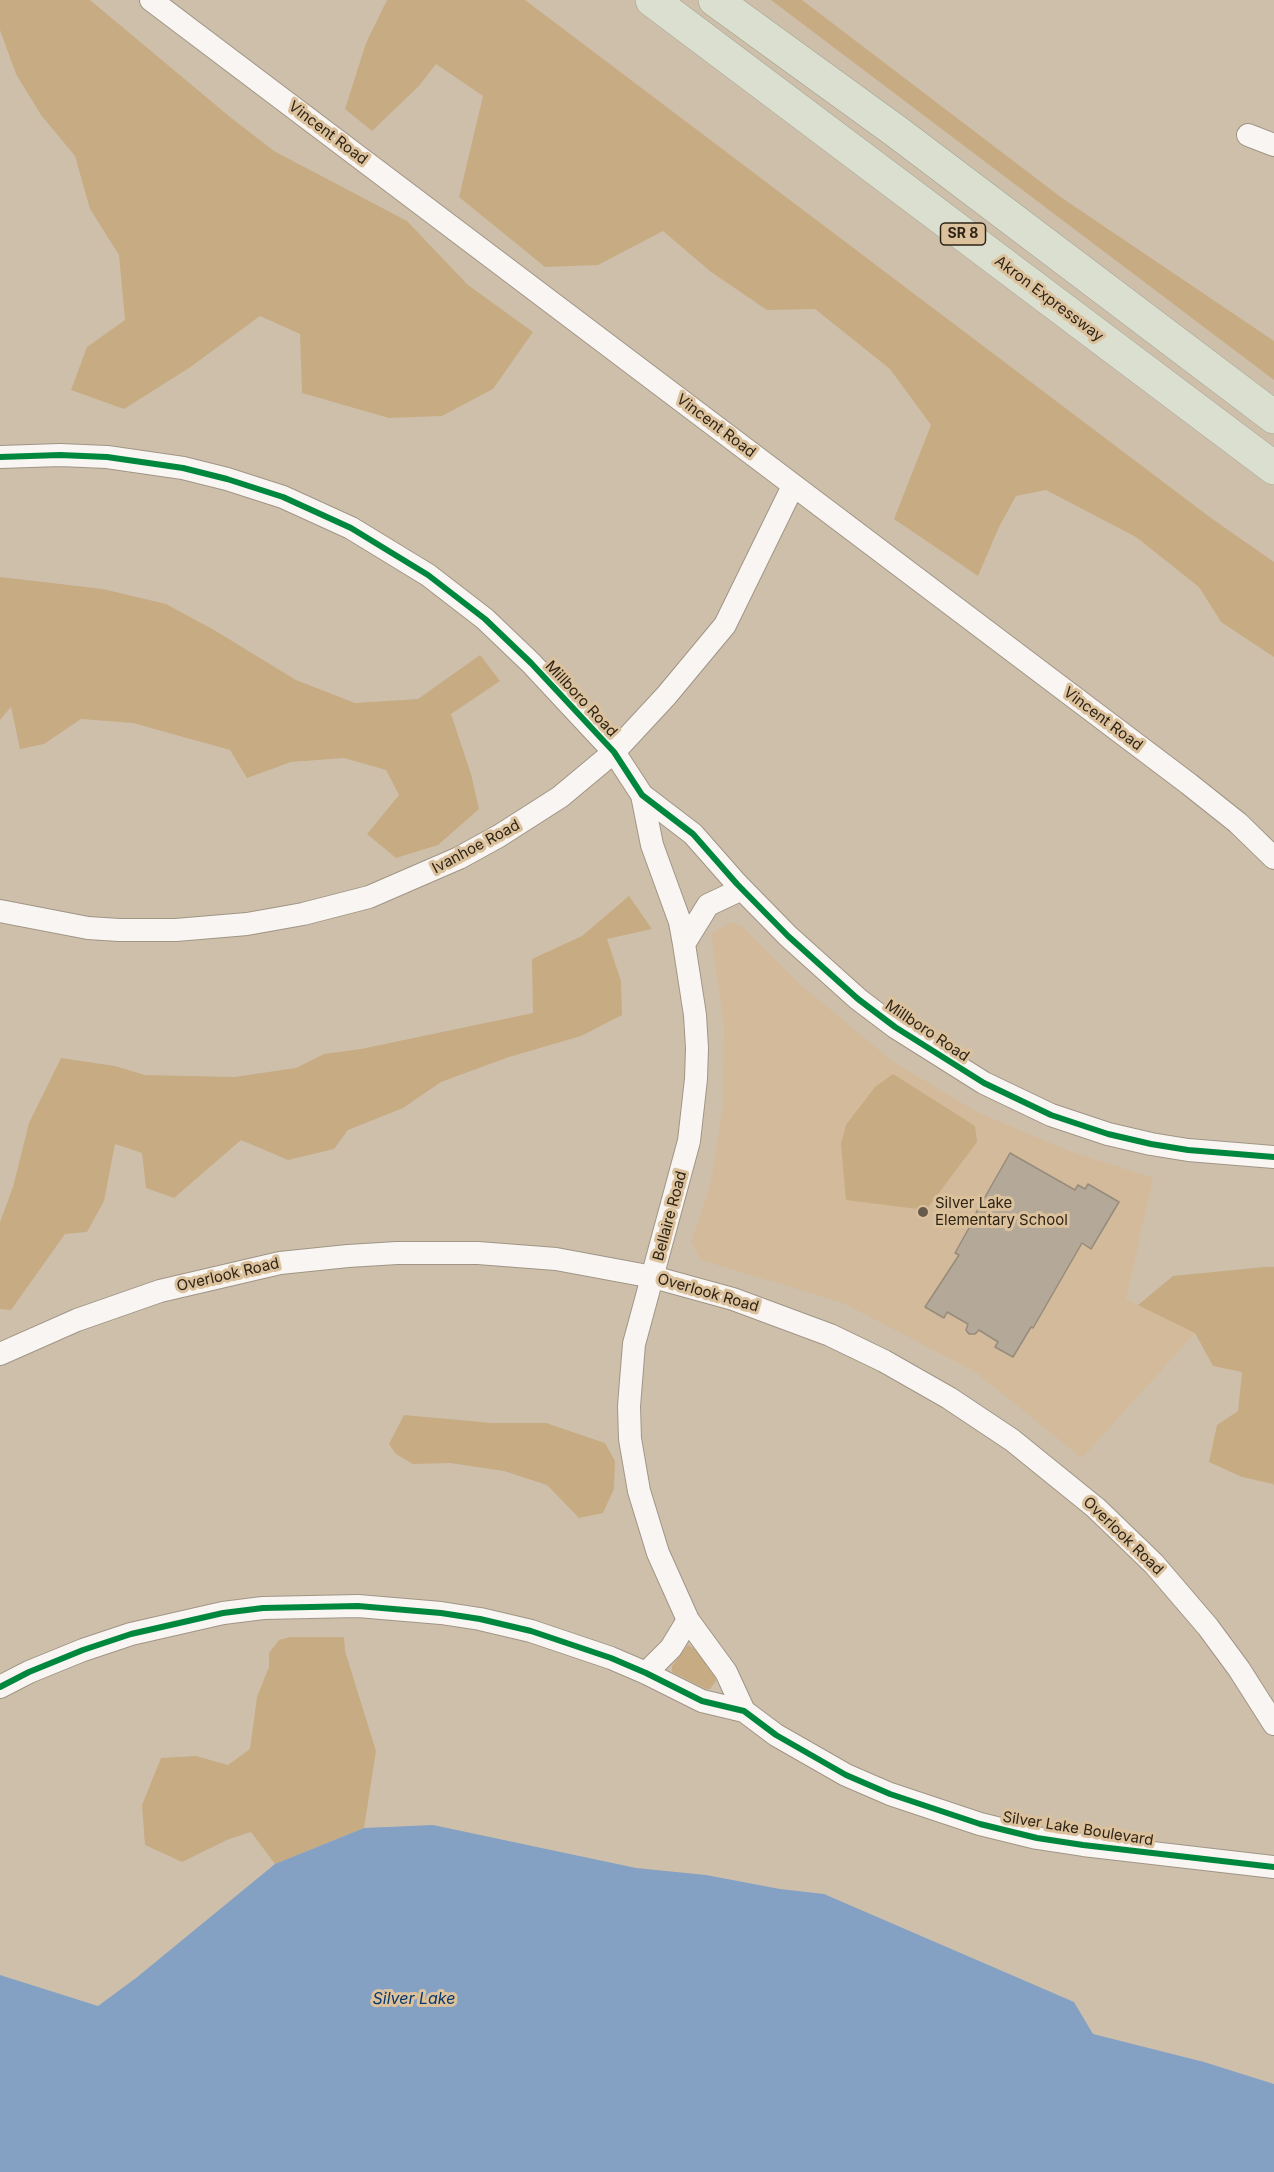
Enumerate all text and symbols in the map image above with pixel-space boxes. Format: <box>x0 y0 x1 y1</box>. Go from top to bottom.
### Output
street label: Vincent Road <box>285 97 371 169</box>
road number: SR 8 <box>940 223 986 245</box>
street label: Akron Expressway <box>991 252 1107 346</box>
street label: Vincent Road <box>673 390 759 462</box>
street label: Millboro Road <box>541 657 621 741</box>
street label: Vincent Road <box>1060 683 1146 755</box>
street label: Ivanhoe Road <box>429 816 523 878</box>
street label: Millboro Road <box>882 996 972 1066</box>
street label: Bellaire Road <box>649 1169 691 1263</box>
place label: Silver Lake Elementary School <box>935 1194 1068 1229</box>
marker: Silver Lake Elementary School <box>916 1205 930 1219</box>
street label: Overlook Road <box>175 1254 281 1296</box>
street label: Overlook Road <box>655 1270 761 1316</box>
street label: Overlook Road <box>1079 1493 1167 1579</box>
street label: Silver Lake Boulevard <box>1001 1808 1155 1850</box>
water label: Silver Lake <box>372 1989 456 2009</box>

